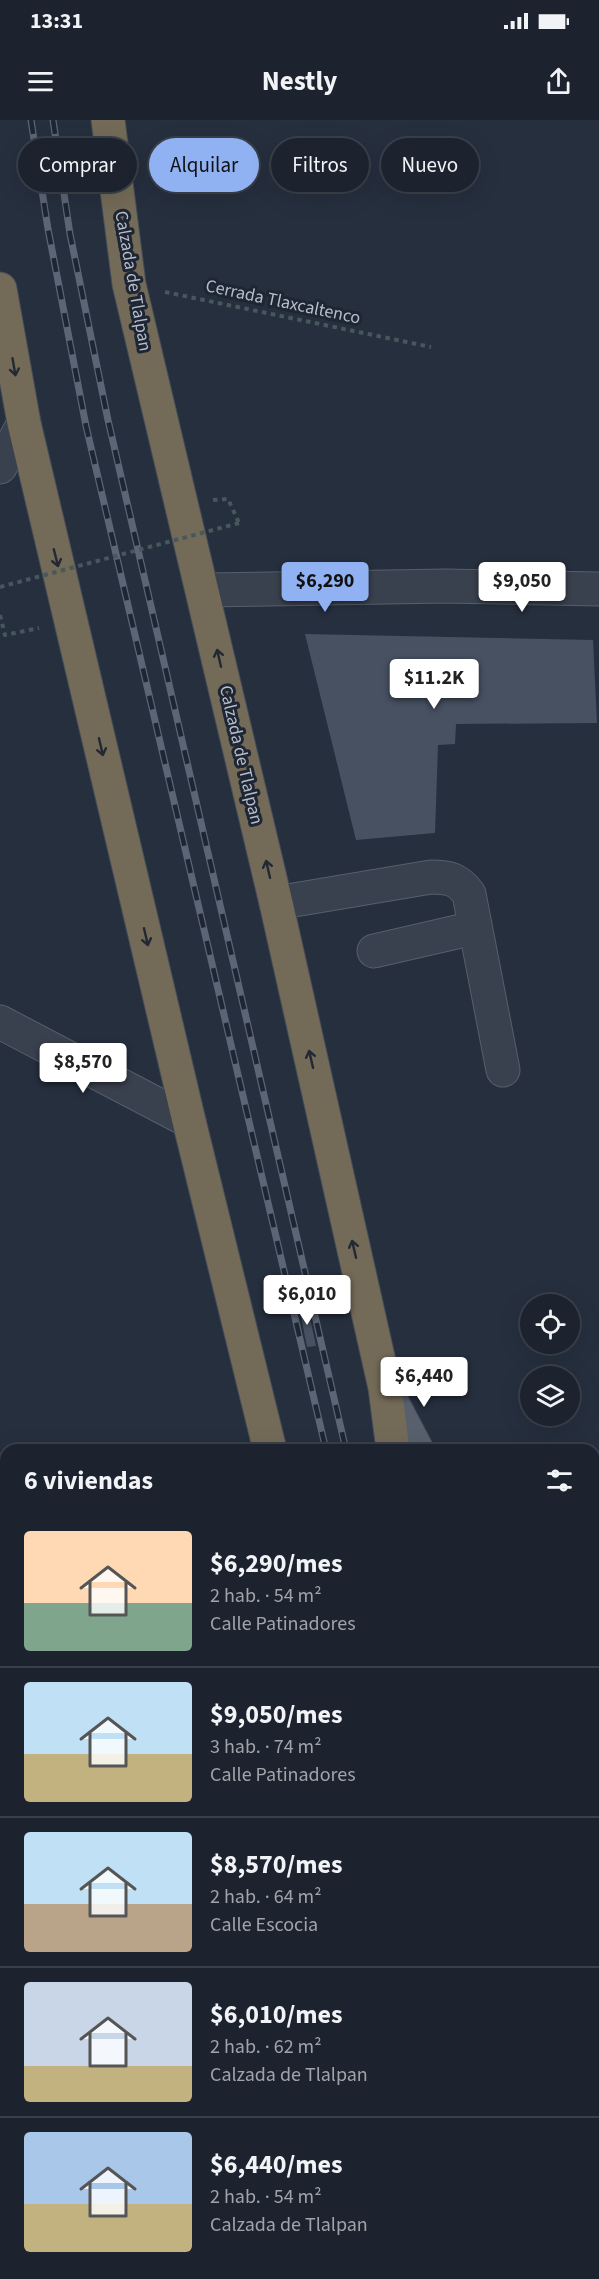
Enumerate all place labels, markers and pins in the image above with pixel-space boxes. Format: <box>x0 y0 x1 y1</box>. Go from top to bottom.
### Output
pin: $6,290 <box>276 562 374 613</box>
pin: $9,050 <box>473 562 571 613</box>
pin: $11.2K <box>385 659 483 710</box>
pin: $8,570 <box>34 1043 132 1094</box>
pin: $6,010 <box>258 1275 356 1326</box>
pin: $6,440 <box>375 1357 473 1408</box>

